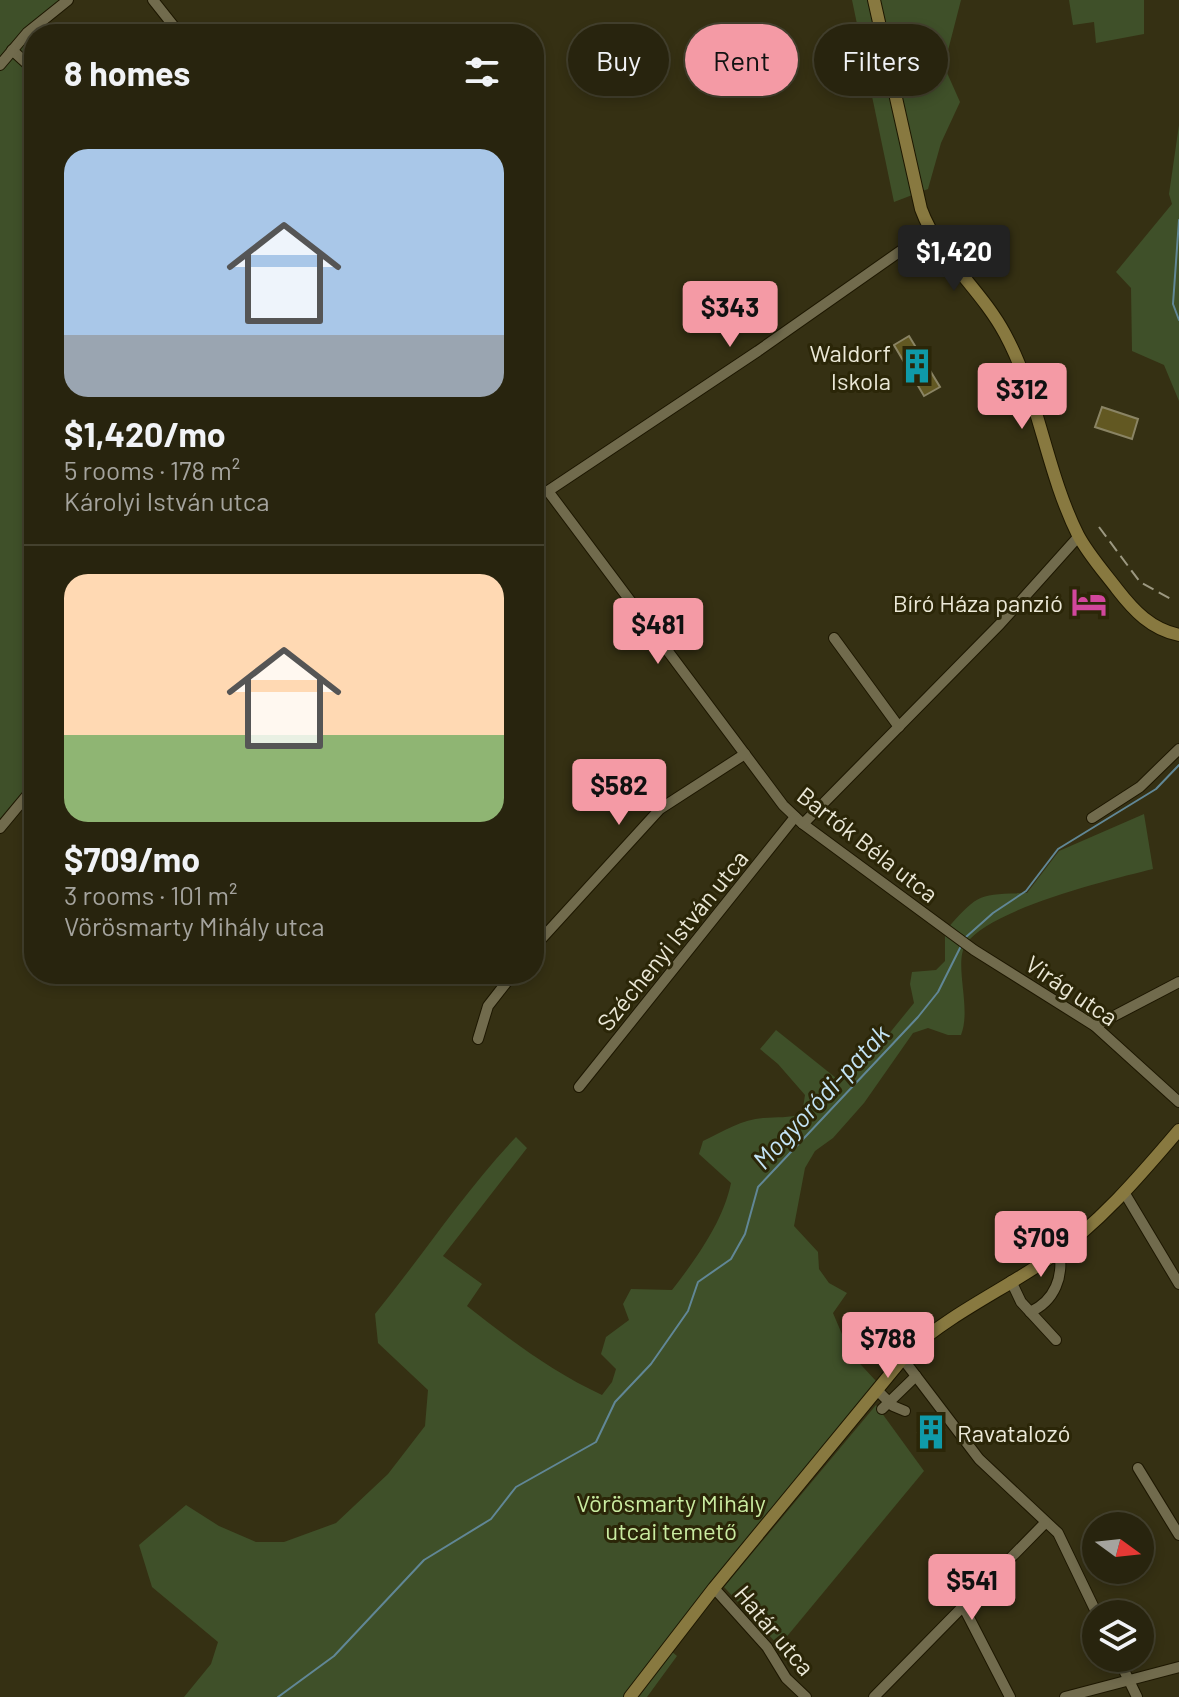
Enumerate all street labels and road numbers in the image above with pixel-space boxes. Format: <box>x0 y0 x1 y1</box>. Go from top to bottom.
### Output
street label: Bartók Béla utca <box>792 780 944 908</box>
street label: Széchenyi István utca <box>590 844 754 1036</box>
street label: Virág utca <box>1020 949 1124 1031</box>
street label: Határ utca <box>729 1579 821 1681</box>

